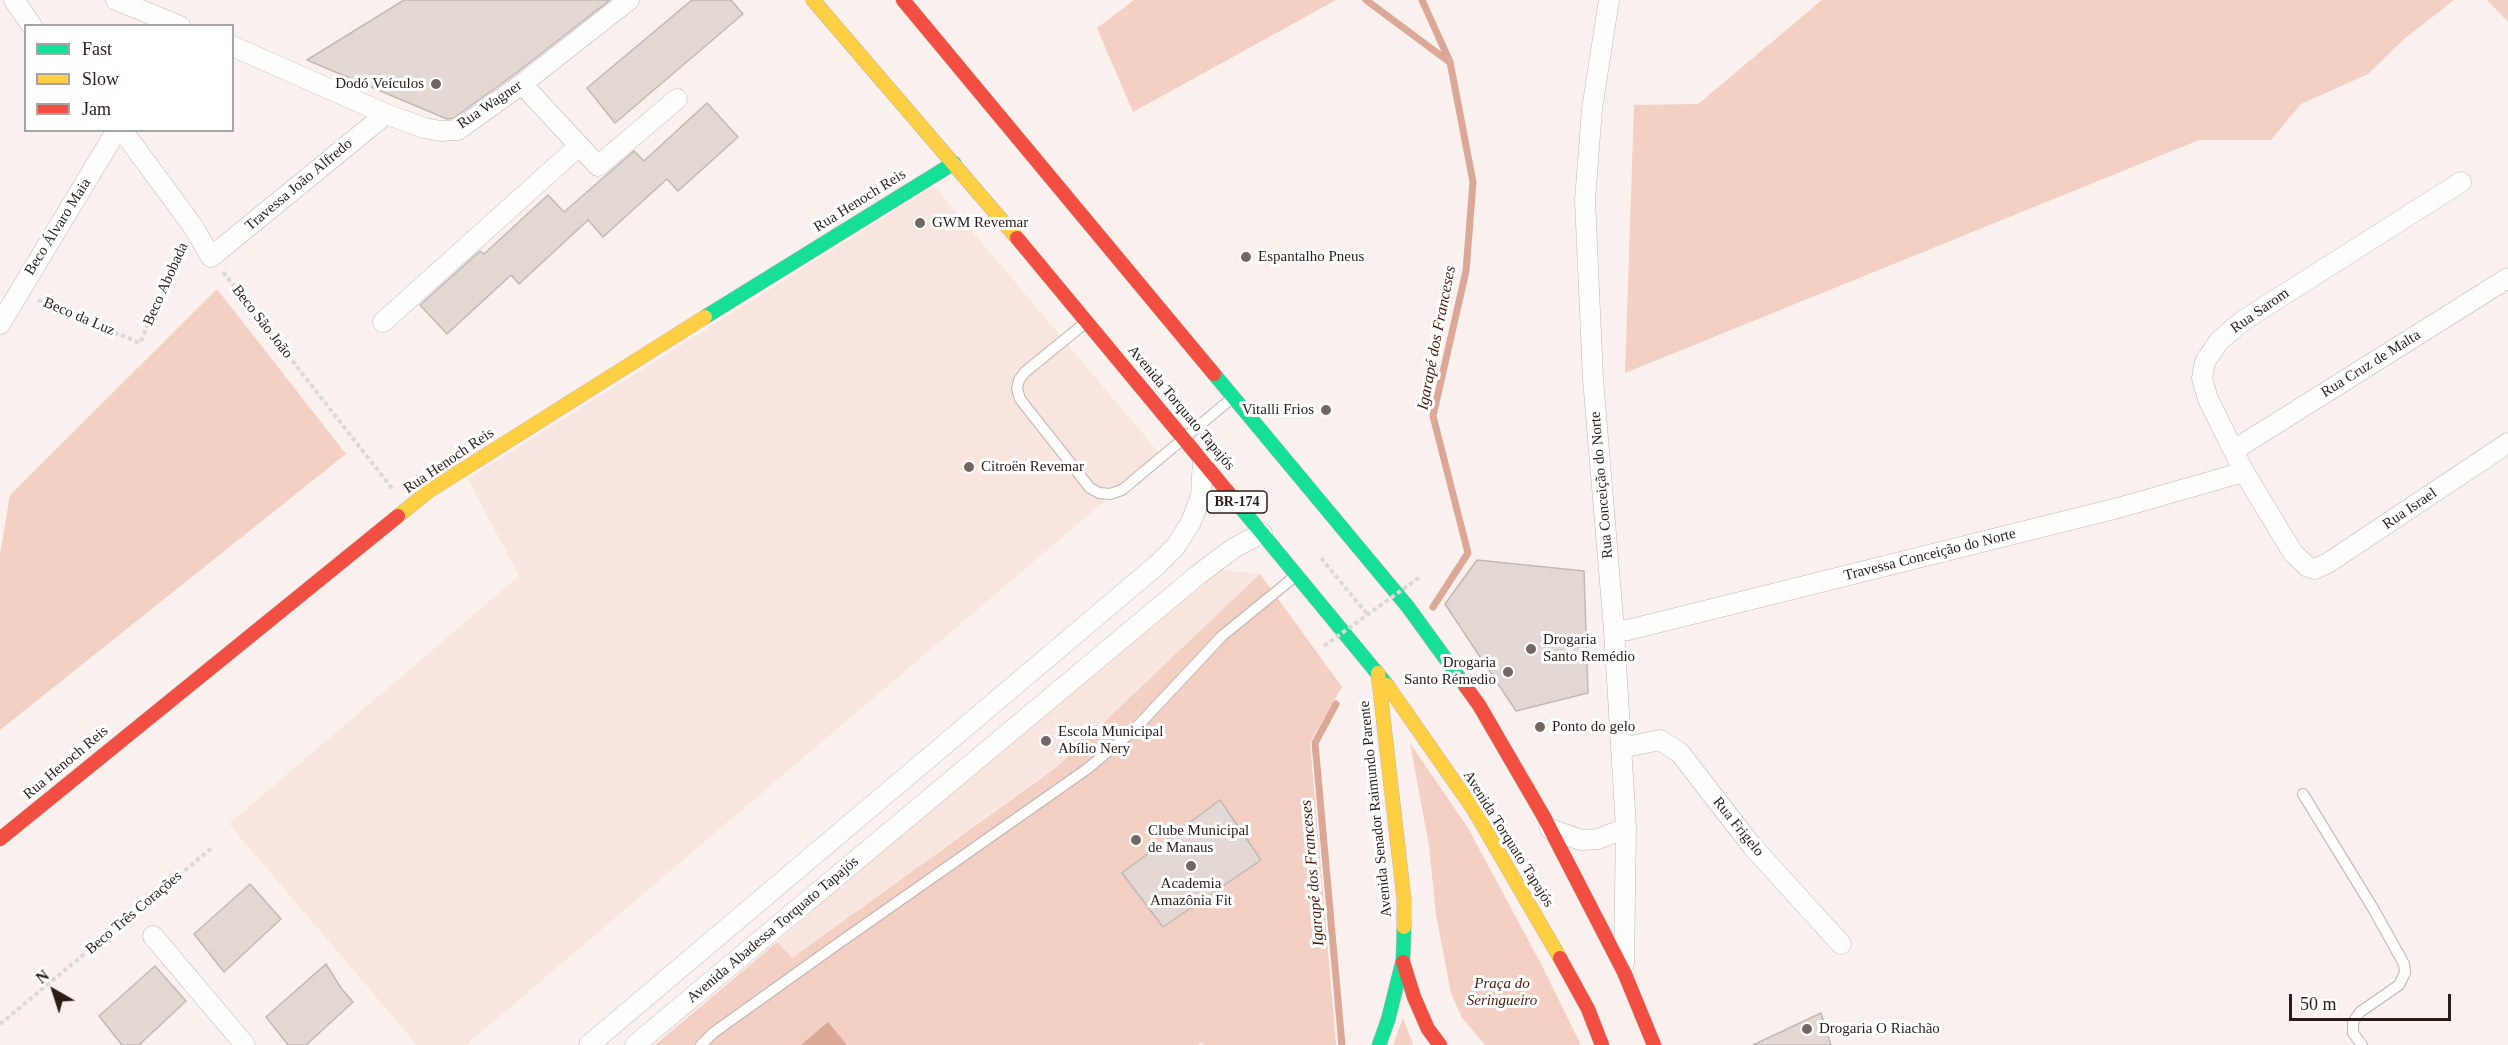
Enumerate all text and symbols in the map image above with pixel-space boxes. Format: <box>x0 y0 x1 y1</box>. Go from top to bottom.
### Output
legend <box>24 24 234 132</box>
text: Fast <box>82 39 112 59</box>
text: Slow <box>82 69 119 89</box>
place label: Dodó Veículos <box>335 75 424 93</box>
marker: Dodó Veículos <box>429 77 443 91</box>
street label: Rua Wagner <box>454 77 526 133</box>
text: Jam <box>82 99 111 119</box>
street label: Travessa João Alfredo <box>242 135 356 235</box>
street label: Rua Henoch Reis <box>811 166 909 236</box>
street label: Beco Álvaro Maia <box>21 175 95 279</box>
place label: GWM Revemar <box>932 214 1028 232</box>
marker: GWM Revemar <box>913 216 927 230</box>
street label: Beco Abobada <box>140 240 192 328</box>
place label: Espantalho Pneus <box>1258 248 1364 266</box>
marker: Espantalho Pneus <box>1239 250 1253 264</box>
water label: Igarapé dos Franceses <box>1414 264 1460 412</box>
street label: Beco São João <box>228 282 296 362</box>
street label: Rua Sarom <box>2227 284 2293 338</box>
street label: Beco da Luz <box>41 294 117 340</box>
street label: Rua Cruz de Malta <box>2318 326 2424 402</box>
street label: Avenida Torquato Tapajós <box>1123 342 1239 474</box>
place label: Vitalli Frios <box>1242 401 1314 419</box>
marker: Vitalli Frios <box>1319 403 1333 417</box>
street label: Rua Conceição do Norte <box>1587 411 1617 559</box>
street label: Rua Henoch Reis <box>400 424 498 498</box>
place label: Citroën Revemar <box>981 458 1084 476</box>
marker: Citroën Revemar <box>962 460 976 474</box>
street label: Rua Israel <box>2380 484 2440 534</box>
road number: BR-174 <box>1207 491 1267 513</box>
street label: Travessa Conceição do Norte <box>1842 525 2018 585</box>
place label: Drogaria Santo Remédio <box>1543 631 1635 666</box>
marker: Drogaria Santo Remédio <box>1524 642 1538 656</box>
place label: Drogaria Santo Rémedio <box>1404 654 1496 689</box>
marker: Drogaria Santo Rémedio <box>1501 665 1515 679</box>
street label: Avenida Senador Raimundo Parente <box>1356 700 1396 918</box>
place label: Ponto do gelo <box>1552 718 1635 736</box>
marker: Ponto do gelo <box>1533 720 1547 734</box>
street label: Rua Henoch Reis <box>20 722 112 804</box>
place label: Escola Municipal Abílio Nery <box>1058 723 1163 758</box>
marker: Escola Municipal Abílio Nery <box>1039 734 1053 748</box>
street label: Avenida Torquato Tapajós <box>1459 767 1557 911</box>
street label: Rua Frigelo <box>1709 794 1767 860</box>
water label: Igarapé dos Franceses <box>1297 799 1329 947</box>
place label: Clube Municipal de Manaus <box>1148 822 1249 857</box>
marker: Clube Municipal de Manaus <box>1129 833 1143 847</box>
street label: Avenida Abadessa Torquato Tapajós <box>683 853 863 1007</box>
marker: Academia Amazônia Fit <box>1184 859 1198 873</box>
street label: Beco Três Corações <box>82 867 186 959</box>
place label: Academia Amazônia Fit <box>1150 875 1232 910</box>
north arrow <box>24 961 84 1021</box>
text: N <box>33 966 52 987</box>
park label: Praça do Seringueiro <box>1467 975 1537 1010</box>
scale bar <box>2292 982 2454 1020</box>
text: 50 m <box>2300 994 2337 1014</box>
place label: Drogaria O Riachão <box>1819 1020 1940 1038</box>
marker: Drogaria O Riachão <box>1800 1022 1814 1036</box>

